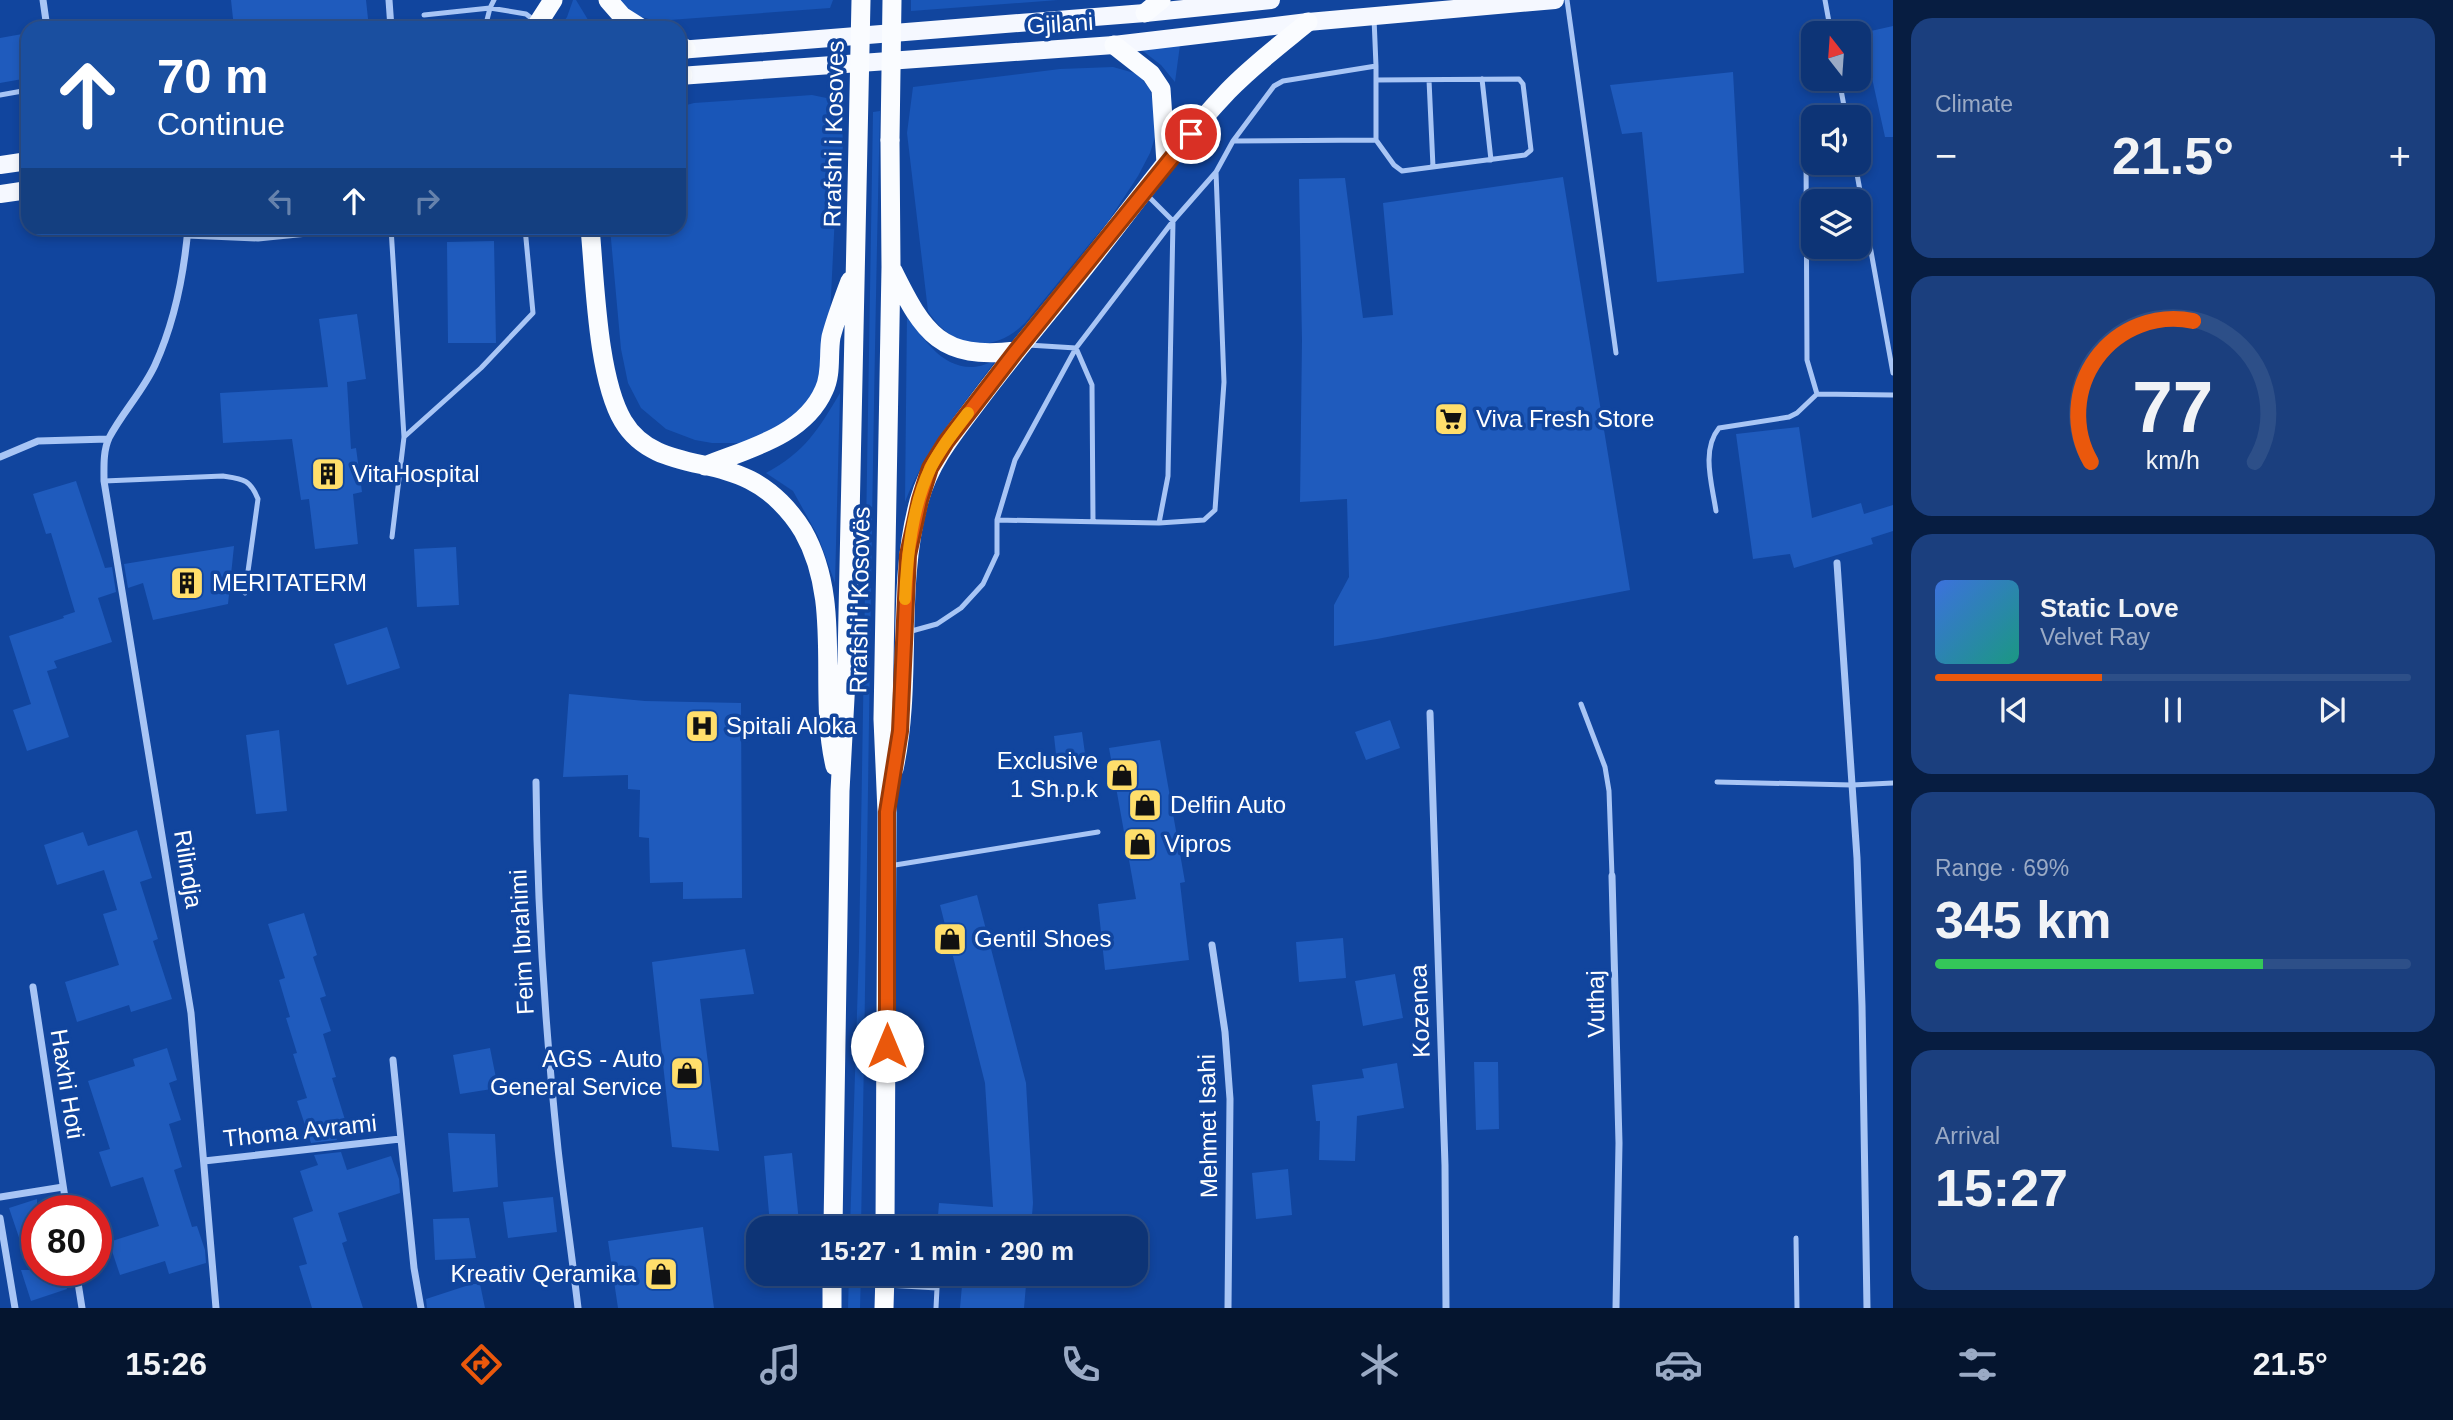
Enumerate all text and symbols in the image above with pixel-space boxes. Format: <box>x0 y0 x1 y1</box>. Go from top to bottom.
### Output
street label: Gjilani <box>1026 8 1094 39</box>
north arrow <box>1801 21 1871 91</box>
map controls <box>1801 21 1871 259</box>
street label: Rrafshi i Kosoves <box>818 40 849 228</box>
icon: ahead <box>42 49 133 140</box>
text: 70 m <box>157 49 269 103</box>
text: Climate <box>1935 91 2013 117</box>
pin <box>1161 104 1221 164</box>
button: sound <box>1801 105 1871 175</box>
text: Continue <box>157 106 285 142</box>
icon: arrive <box>1172 115 1210 153</box>
text: 21.5° <box>2112 127 2234 185</box>
text: − <box>1935 135 1957 177</box>
text: + <box>2389 135 2411 177</box>
icon: left <box>262 182 300 220</box>
icon: ahead <box>335 182 373 220</box>
icon: right <box>408 182 446 220</box>
button: layers <box>1801 189 1871 259</box>
text: 77 <box>2133 366 2213 447</box>
supermarket icon: Viva Fresh Store <box>1432 400 1470 438</box>
place label: Viva Fresh Store <box>1476 405 1654 432</box>
text: km/h <box>2146 446 2200 474</box>
building icon: VitaHospital <box>309 455 347 493</box>
place label: VitaHospital <box>352 460 480 487</box>
street label: Rrafshi i Kosovës <box>844 506 875 694</box>
building icon: MERITATERM <box>168 564 206 602</box>
place label: MERITATERM <box>212 569 367 596</box>
text: Static Love <box>2040 593 2179 623</box>
text: Velvet Ray <box>2040 624 2150 650</box>
icon: previous <box>1995 691 2033 729</box>
icon: pause <box>2154 691 2192 729</box>
icon: next <box>2313 691 2351 729</box>
hospital icon: Spitali Aloka <box>683 707 721 745</box>
place label: Spitali Aloka <box>726 712 857 739</box>
place label: Exclusive 1 Sh.p.k <box>997 747 1099 802</box>
shop icon: Exclusive 1 Sh.p.k <box>1103 756 1141 794</box>
shop icon: Delfin Auto <box>1126 786 1164 824</box>
place label: Delfin Auto <box>1170 791 1286 818</box>
shop icon: Vipros <box>1121 825 1159 863</box>
street label: Rilindja <box>169 828 208 911</box>
place label: Vipros <box>1164 830 1232 857</box>
text: Range · 69% <box>1935 855 2069 881</box>
street label: Feim Ibrahimi <box>504 869 539 1015</box>
text: 345 km <box>1935 891 2111 949</box>
shop icon: Gentil Shoes <box>931 920 969 958</box>
place label: Gentil Shoes <box>974 925 1111 952</box>
street label: Kozenca <box>1404 963 1435 1058</box>
street label: Vuthaj <box>1581 970 1610 1038</box>
position arrow <box>850 1009 924 1083</box>
street label: Haxhi Hoti <box>45 1027 89 1141</box>
place label: AGS - Auto General Service <box>490 1045 662 1100</box>
shop icon: AGS - Auto General Service <box>668 1054 706 1092</box>
street label: Mehmet Isahi <box>1193 1054 1222 1198</box>
street label: Thoma Avrami <box>222 1109 378 1152</box>
text: Arrival <box>1935 1123 2000 1149</box>
text: 15:27 <box>1935 1159 2068 1217</box>
speed limit sign: 80 <box>21 1195 112 1286</box>
text: 15:27 · 1 min · 290 m <box>820 1236 1074 1266</box>
shop icon: Kreativ Qeramika <box>642 1255 680 1293</box>
place label: Kreativ Qeramika <box>451 1260 637 1287</box>
icon: directions <box>457 1340 506 1389</box>
icon: music <box>756 1340 805 1389</box>
icon: phone <box>1056 1340 1105 1389</box>
icon: climate <box>1355 1340 1404 1389</box>
icon: car <box>1654 1340 1703 1389</box>
icon: filters <box>1953 1340 2002 1389</box>
text: 15:26 <box>125 1346 207 1382</box>
text: 21.5° <box>2253 1346 2328 1382</box>

